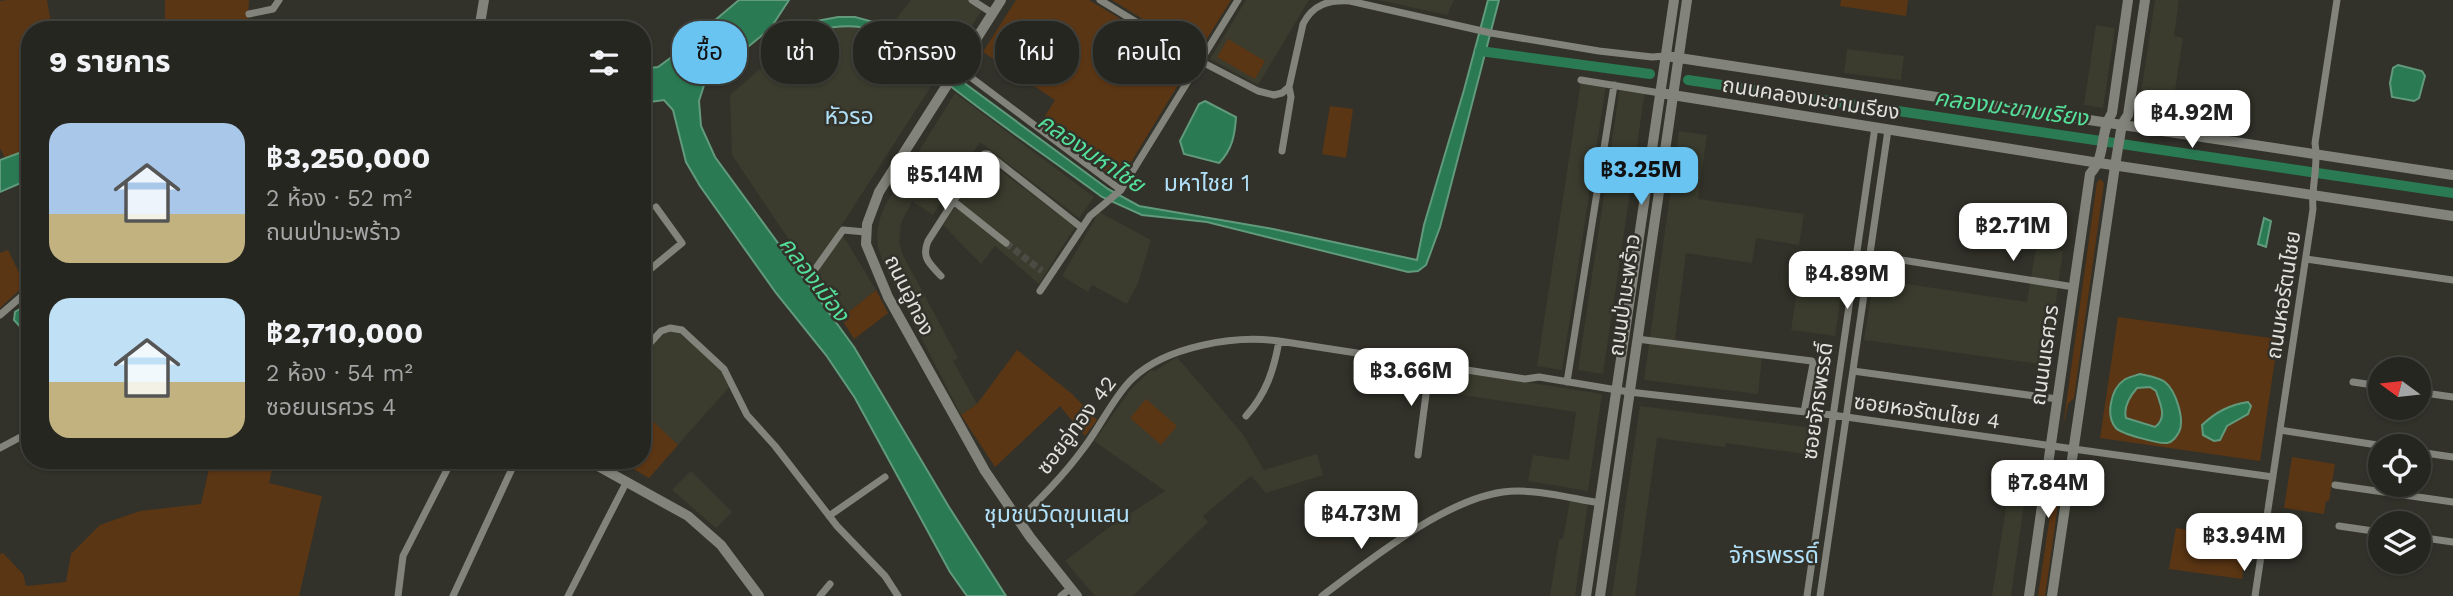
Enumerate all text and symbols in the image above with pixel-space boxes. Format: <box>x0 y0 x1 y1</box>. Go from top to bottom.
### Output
chip: ซื้อ <box>672 21 747 84</box>
chip: เช่า <box>761 21 839 84</box>
chip: ตัวกรอง <box>853 21 981 84</box>
chip: ใหม่ <box>995 21 1079 84</box>
chip: คอนโด <box>1093 21 1206 84</box>
text: 9 รายการ <box>49 44 171 79</box>
icon: filters <box>585 44 623 82</box>
street label: ถนนคลองมะขามเรียง <box>1720 72 1902 124</box>
water label: คลองมะขามเรียง <box>1933 84 2091 132</box>
pin: ฿4.92M <box>2135 90 2249 150</box>
text: ฿4.92M <box>2150 99 2234 126</box>
district label: หัวรอ <box>824 103 874 130</box>
water label: คลองมหาไชย <box>1033 107 1151 199</box>
text: ฿3,250,000 <box>266 140 431 175</box>
pin: ฿3.25M <box>1584 148 1698 207</box>
icon: home <box>105 151 189 235</box>
pin: ฿5.14M <box>888 152 1002 212</box>
text: ฿3.25M <box>1600 156 1682 183</box>
text: ฿5.14M <box>907 161 983 188</box>
district label: มหาไชย 1 <box>1164 170 1250 197</box>
text: 2 ห้อง · 52 m² <box>266 185 412 212</box>
pin: ฿2.71M <box>1956 204 2070 263</box>
text: ฿2.71M <box>1975 212 2051 239</box>
text: ถนนป่ามะพร้าว <box>266 219 401 246</box>
street label: ถนนหอรัตนไชย <box>2261 229 2305 361</box>
water label: คลองเมือง <box>773 231 856 328</box>
street label: ถนนป่ามะพร้าว <box>1603 232 1645 358</box>
street label: ถนนอู่ทอง <box>879 251 940 340</box>
pin: ฿4.89M <box>1790 252 1904 311</box>
text: ฿4.89M <box>1805 260 1889 287</box>
street label: ถนนนเรศวร <box>2025 303 2063 407</box>
text: ฿2,710,000 <box>266 315 423 350</box>
icon: home <box>105 326 189 410</box>
street label: ซอยจักรพรรดิ์ <box>1796 341 1838 461</box>
pin: ฿3.66M <box>1354 348 1468 408</box>
text: ฿3.66M <box>1370 357 1452 384</box>
north arrow <box>2368 357 2431 420</box>
map controls <box>2368 357 2431 574</box>
text: 2 ห้อง · 54 m² <box>266 360 413 387</box>
street label: ซอยอู่ทอง 42 <box>1031 371 1122 480</box>
street label: ซอยหอรัตนไชย 4 <box>1852 388 2002 434</box>
text: ซอยนเรศวร 4 <box>266 394 396 421</box>
button: locate <box>2368 434 2431 497</box>
pin: ฿7.84M <box>1991 461 2105 520</box>
text: ฿7.84M <box>2007 469 2089 496</box>
pin: ฿4.73M <box>1304 491 1418 551</box>
text: ฿4.73M <box>1321 500 1401 527</box>
district label: ชุมชนวัดขุนแสน <box>984 501 1130 528</box>
button: layers <box>2368 511 2431 574</box>
pin: ฿3.94M <box>2187 514 2301 573</box>
text: ฿3.94M <box>2202 522 2286 549</box>
district label: จักรพรรดิ์ <box>1729 541 1819 569</box>

